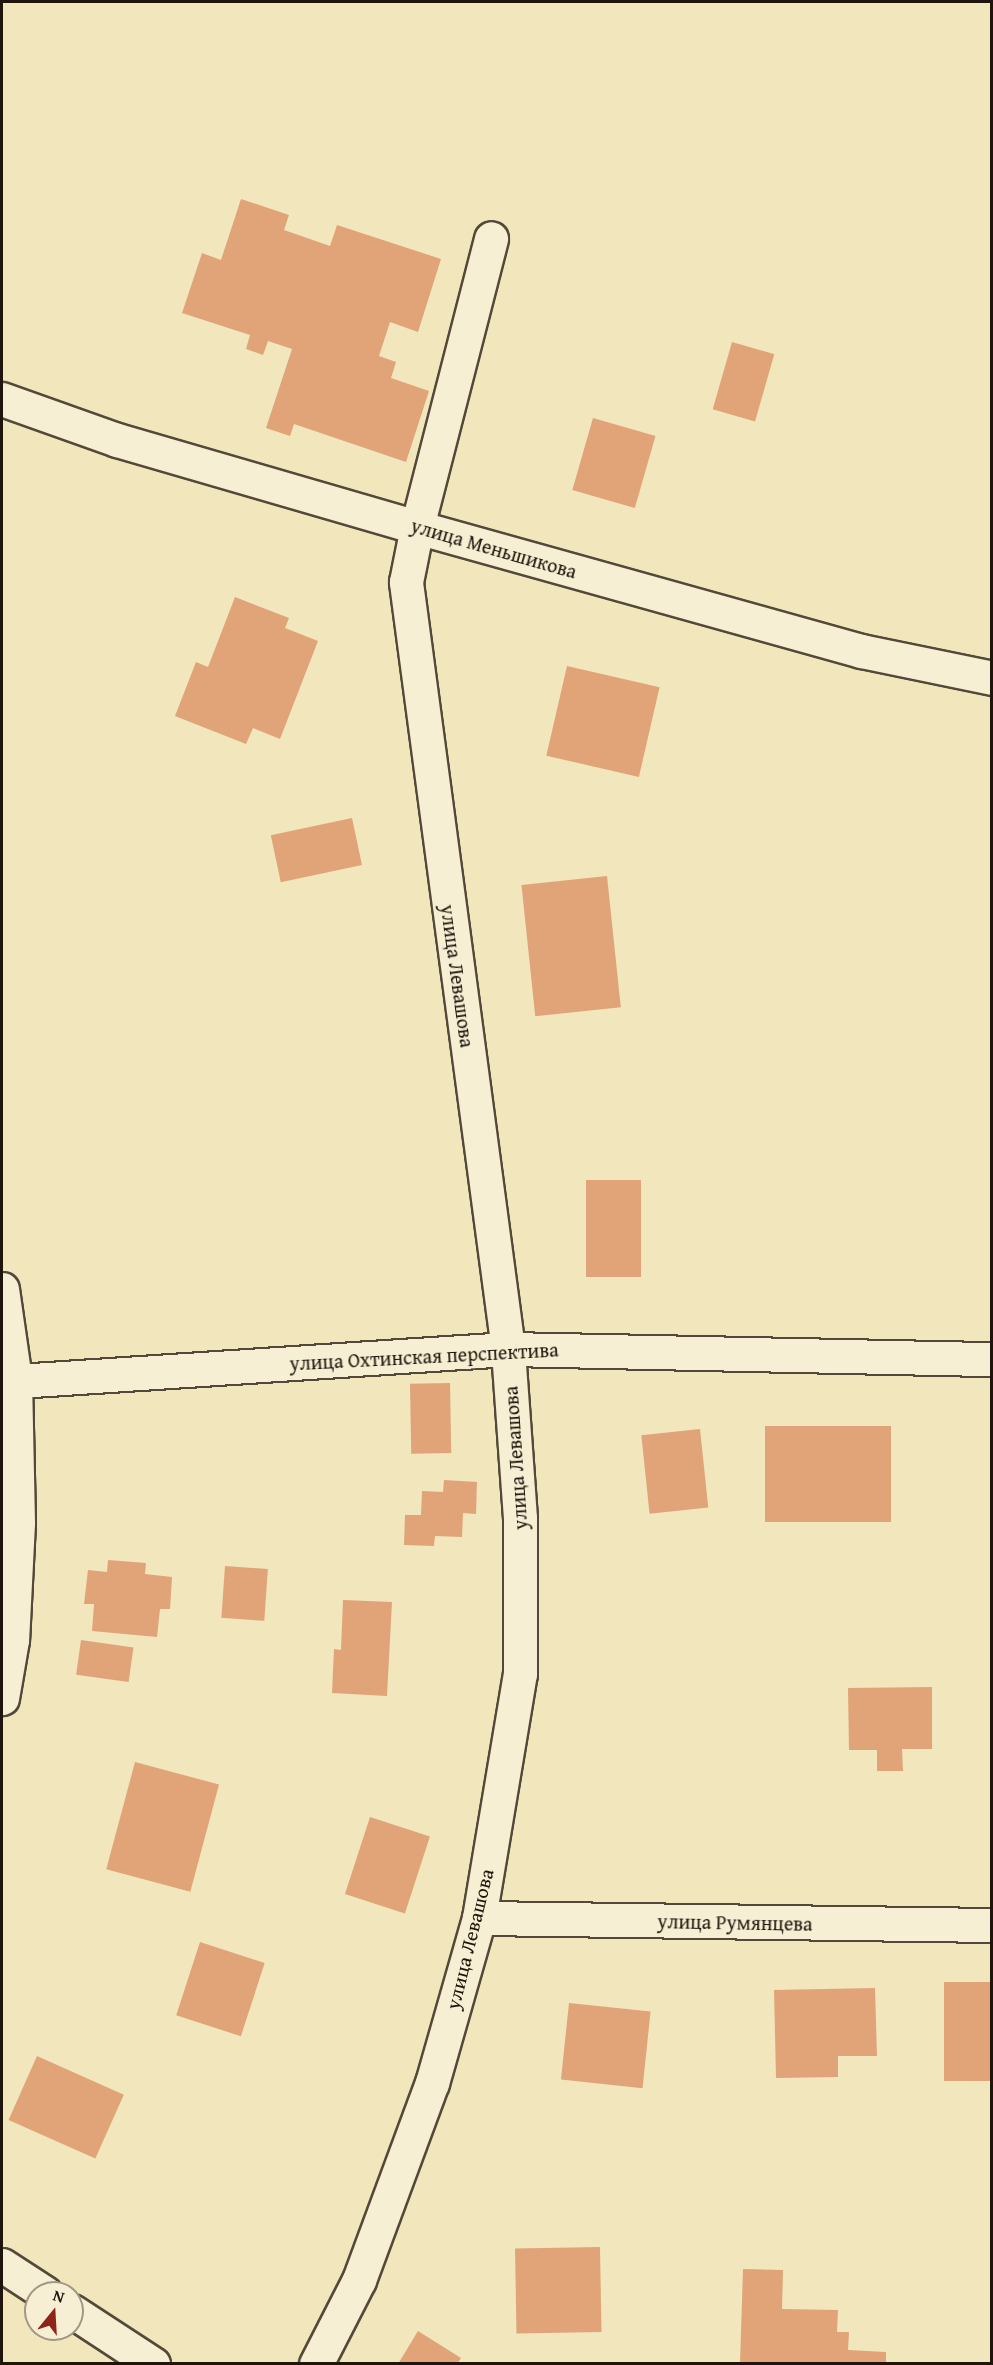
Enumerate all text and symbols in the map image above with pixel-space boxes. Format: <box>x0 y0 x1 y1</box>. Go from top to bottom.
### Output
street label: улица Меньшикова <box>408 513 580 583</box>
street label: улица Левашова <box>436 903 480 1049</box>
street label: улица Охтинская перспектива <box>289 1337 559 1375</box>
street label: улица Левашова <box>498 1385 532 1531</box>
street label: улица Левашова <box>440 1866 498 2012</box>
street label: улица Румянцева <box>657 1909 813 1935</box>
north arrow <box>24 2281 84 2341</box>
text: N <box>50 2283 68 2309</box>

